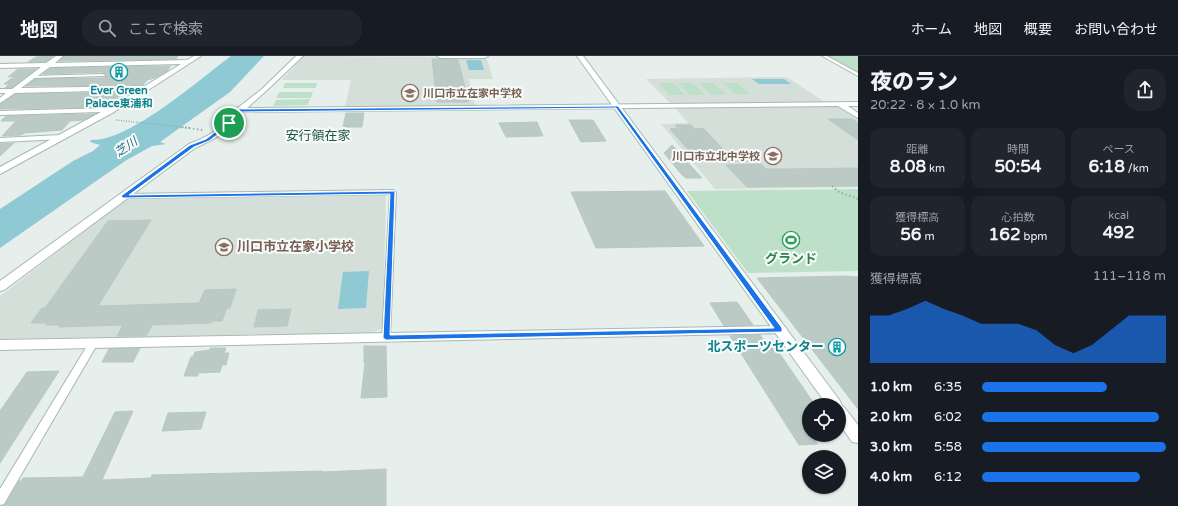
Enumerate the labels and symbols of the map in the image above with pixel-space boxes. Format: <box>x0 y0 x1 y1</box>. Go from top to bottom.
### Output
building icon: Ever Green Palace東浦和 <box>109 62 129 82</box>
school or university icon: 川口市立在家中学校 <box>400 83 420 103</box>
place label: Ever Green Palace東浦和 <box>85 84 153 110</box>
place label: 川口市立在家中学校 <box>423 87 522 100</box>
pin <box>212 106 246 140</box>
district label: 安行領在家 <box>285 128 351 144</box>
water label: 芝川 <box>112 133 142 160</box>
school or university icon: 川口市立北中学校 <box>763 146 783 166</box>
place label: 川口市立北中学校 <box>672 150 760 163</box>
sports icon: グランド <box>781 230 801 250</box>
school or university icon: 川口市立在家小学校 <box>214 237 234 257</box>
place label: 川口市立在家小学校 <box>237 239 354 255</box>
place label: グランド <box>765 251 817 267</box>
building icon: 北スポーツセンター <box>827 337 847 357</box>
place label: 北スポーツセンター <box>707 339 824 355</box>

